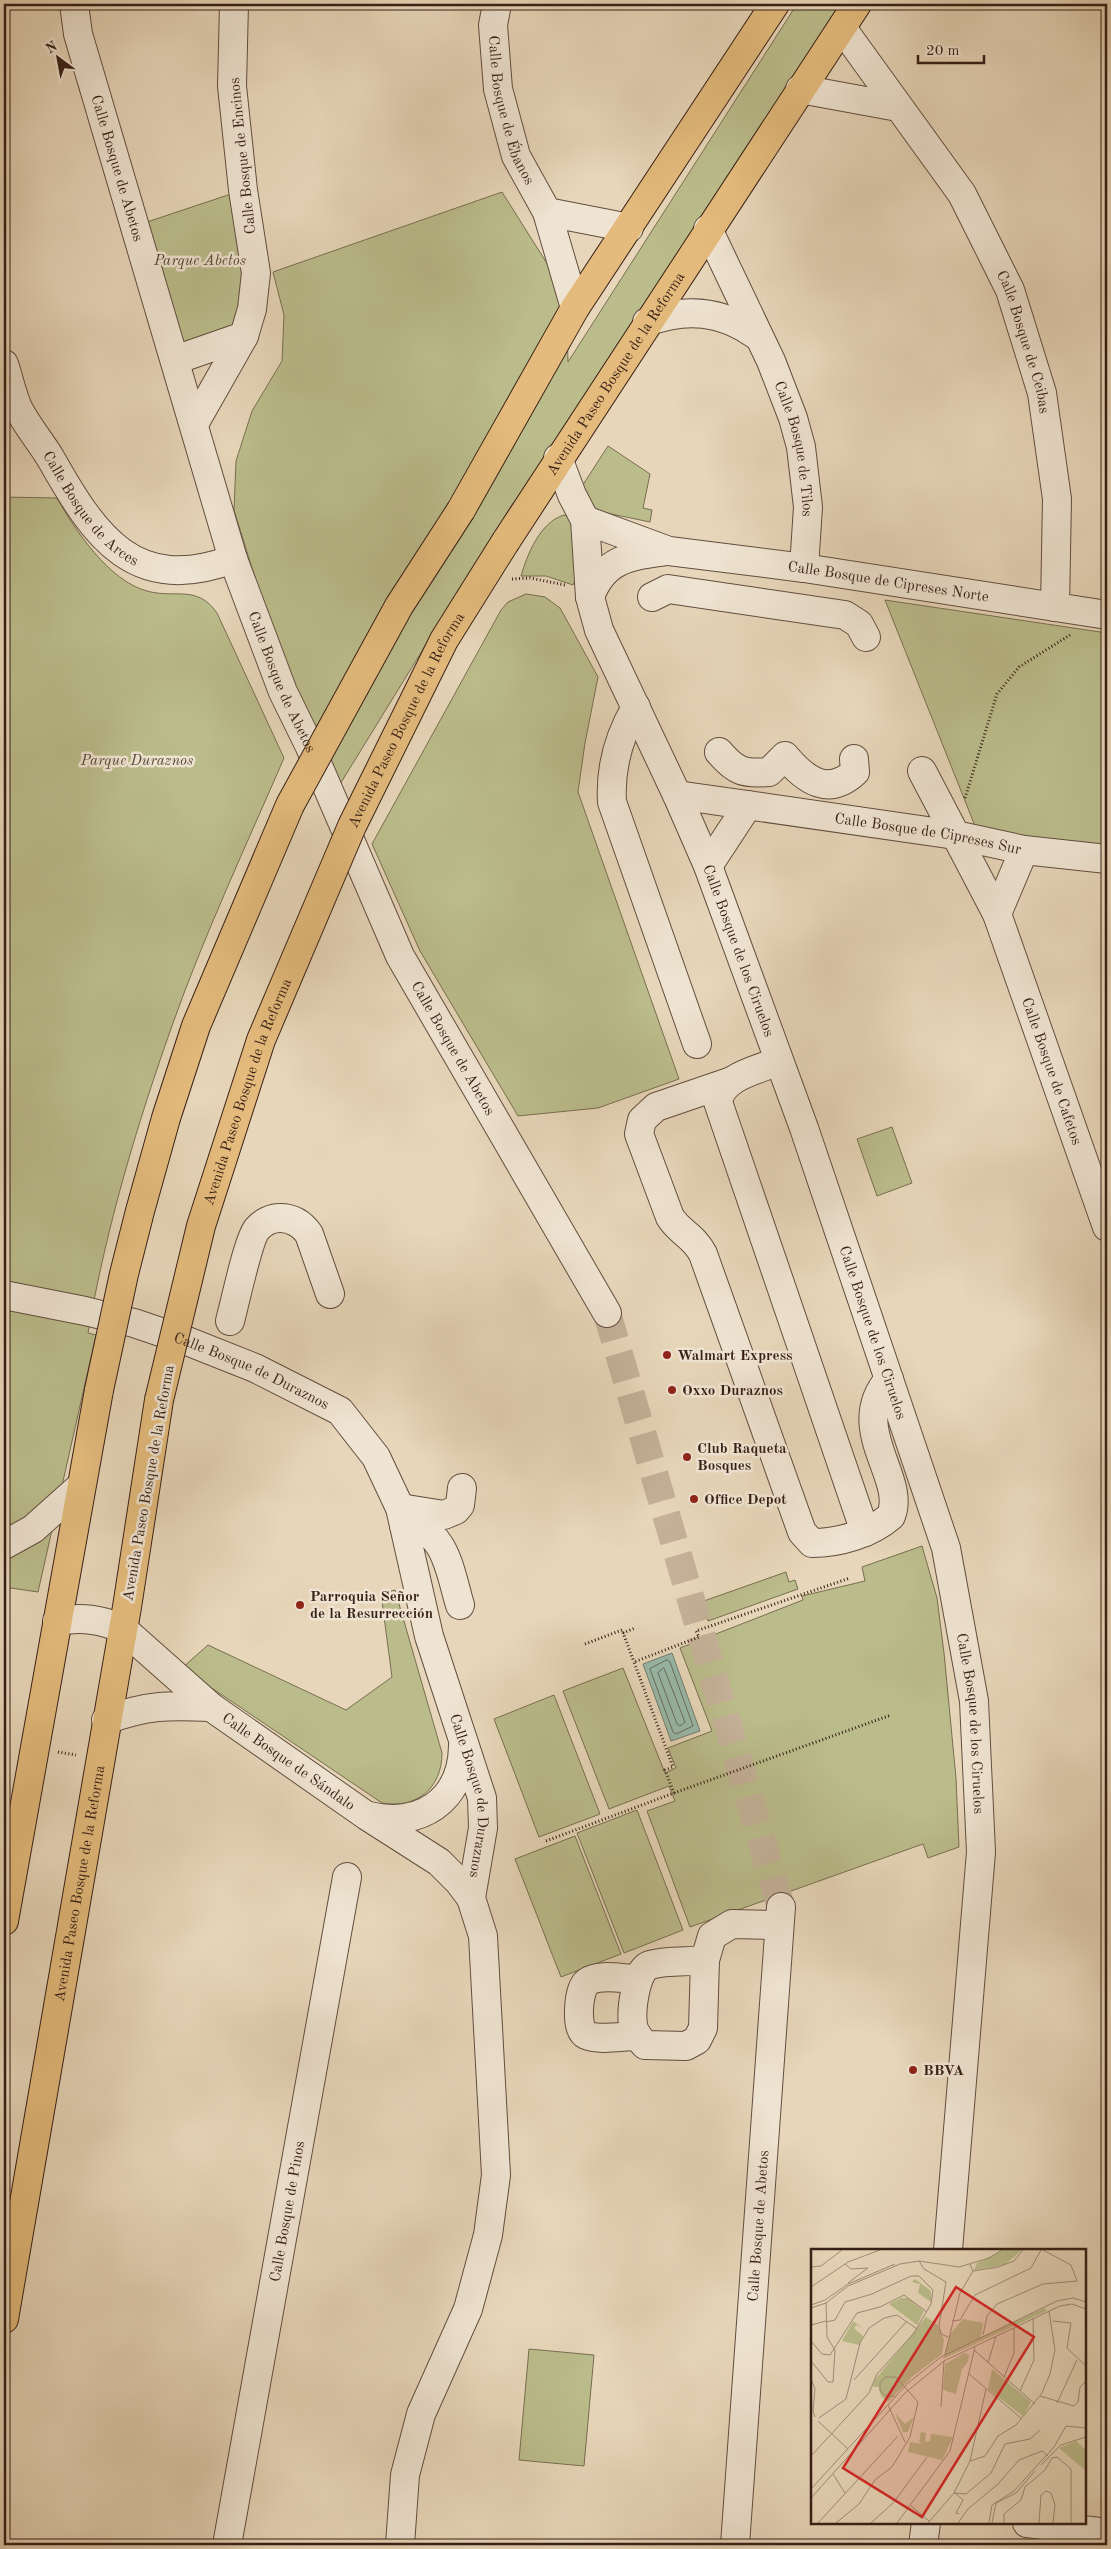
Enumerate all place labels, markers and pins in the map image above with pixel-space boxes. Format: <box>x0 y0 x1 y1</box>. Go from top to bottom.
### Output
marker: Walmart Express <box>661 1349 673 1361</box>
place label: Walmart Express <box>677 1349 793 1364</box>
marker: Oxxo Duraznos <box>666 1384 678 1396</box>
place label: Oxxo Duraznos <box>682 1384 783 1399</box>
place label: Club Raqueta Bosques <box>697 1442 787 1474</box>
marker: Club Raqueta Bosques <box>681 1451 693 1463</box>
marker: Office Depot <box>688 1493 700 1505</box>
place label: Office Depot <box>704 1493 787 1508</box>
place label: Parroquia Señor de la Resurrección <box>310 1590 433 1622</box>
marker: Parroquia Señor de la Resurrección <box>294 1599 306 1611</box>
marker: BBVA <box>907 2064 919 2076</box>
place label: BBVA <box>923 2064 964 2079</box>

